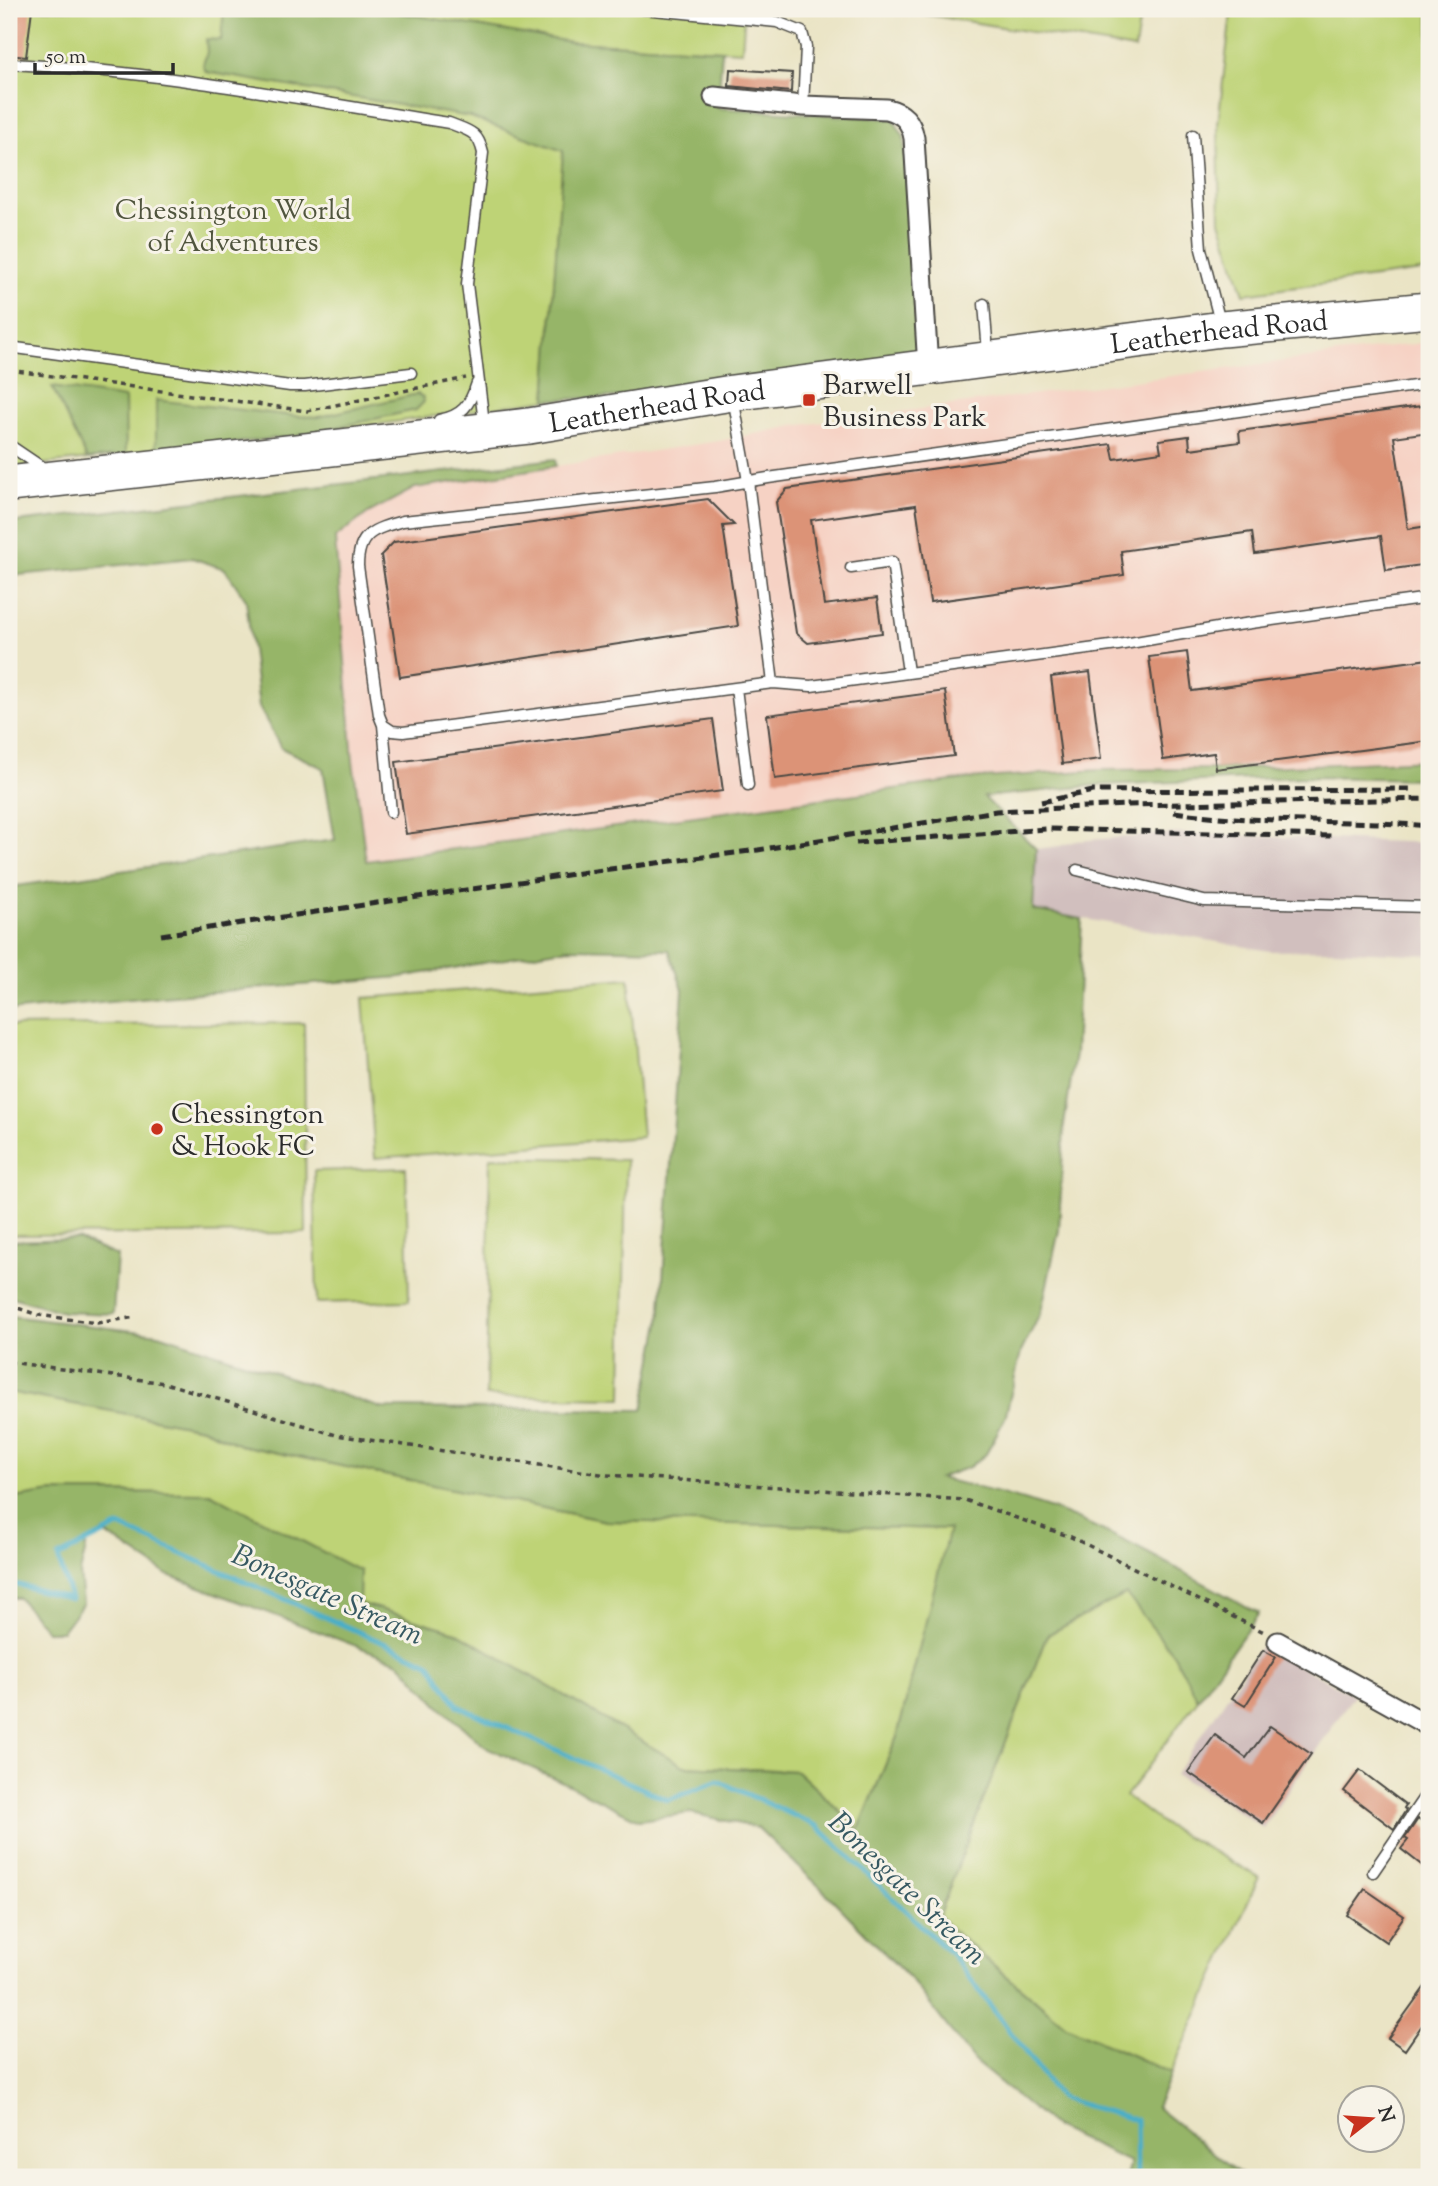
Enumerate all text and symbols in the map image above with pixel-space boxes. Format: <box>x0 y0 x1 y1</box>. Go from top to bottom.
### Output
scale bar <box>35 32 173 76</box>
text: 50 m <box>45 43 86 73</box>
park label: Chessington World of Adventures <box>115 192 351 264</box>
street label: Leatherhead Road <box>1109 302 1330 366</box>
place label: Barwell Business Park <box>823 367 987 439</box>
street label: Leatherhead Road <box>547 372 768 445</box>
marker: Barwell Business Park <box>801 392 817 408</box>
place label: Chessington & Hook FC <box>171 1096 324 1168</box>
marker: Chessington & Hook FC <box>149 1121 165 1137</box>
water label: Bonesgate Stream <box>224 1535 430 1658</box>
water label: Bonesgate Stream <box>817 1803 995 1977</box>
north arrow <box>1336 2084 1406 2154</box>
text: N <box>1370 2104 1400 2126</box>

